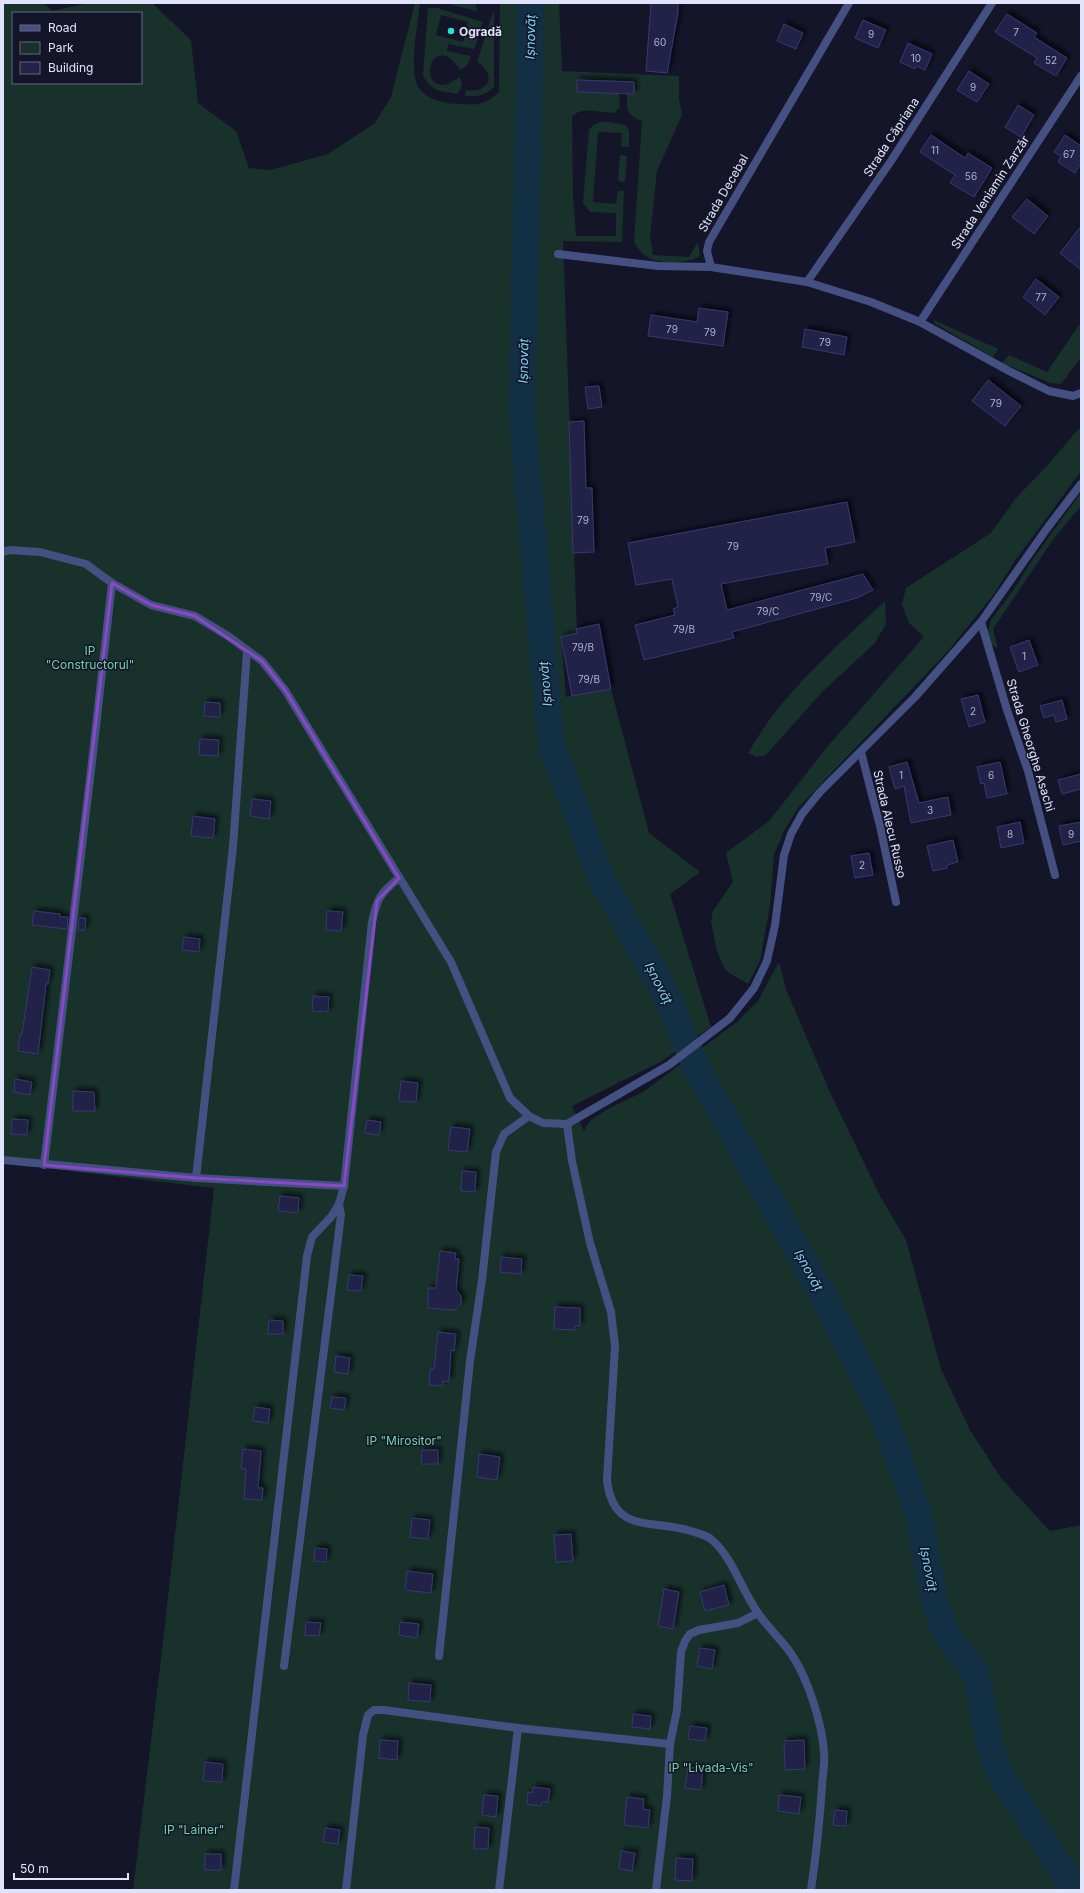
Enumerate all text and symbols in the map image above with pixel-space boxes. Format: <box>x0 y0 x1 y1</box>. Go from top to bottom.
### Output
legend <box>12 12 142 84</box>
water label: Ișnovăț <box>522 14 539 60</box>
text: Road <box>48 20 77 35</box>
place label: Ogradă <box>459 24 502 39</box>
marker: Ogradă <box>446 26 456 36</box>
house number: 7 <box>1013 26 1019 38</box>
house number: 9 <box>868 28 874 40</box>
house number: 60 <box>654 36 666 48</box>
text: Park <box>48 40 74 55</box>
house number: 10 <box>911 52 921 64</box>
house number: 52 <box>1045 54 1057 66</box>
text: Building <box>48 60 93 75</box>
house number: 9 <box>970 81 976 93</box>
street label: Strada Căpriana <box>860 95 922 179</box>
street label: Strada Veniamin Zarzăr <box>948 132 1033 252</box>
house number: 11 <box>931 144 939 156</box>
house number: 67 <box>1063 148 1075 160</box>
street label: Strada Decebal <box>695 152 751 234</box>
house number: 56 <box>965 170 977 182</box>
house number: 77 <box>1035 291 1047 303</box>
house number: 79 <box>666 323 678 335</box>
house number: 79 <box>704 326 716 338</box>
house number: 79 <box>819 336 831 348</box>
water label: Ișnovăț <box>515 338 532 384</box>
house number: 79 <box>990 397 1002 409</box>
house number: 79 <box>577 514 589 526</box>
house number: 79 <box>727 540 739 552</box>
house number: 79/C <box>810 591 832 603</box>
house number: 79/C <box>757 605 779 617</box>
house number: 79/B <box>673 623 695 635</box>
house number: 79/B <box>572 641 594 653</box>
park label: IP "Constructorul" <box>46 643 134 672</box>
house number: 1 <box>1022 650 1026 662</box>
water label: Ișnovăț <box>535 660 556 707</box>
house number: 79/B <box>578 673 600 685</box>
street label: Strada Gheorghe Asachi <box>1004 677 1058 813</box>
house number: 2 <box>970 705 976 717</box>
street label: Strada Alecu Russo <box>870 768 910 880</box>
house number: 1 <box>899 769 903 781</box>
house number: 6 <box>988 769 994 781</box>
house number: 3 <box>927 804 933 816</box>
house number: 8 <box>1007 828 1013 840</box>
house number: 9 <box>1068 828 1074 840</box>
house number: 2 <box>859 859 865 871</box>
water label: Ișnovăț <box>641 959 677 1008</box>
water label: Ișnovăț <box>790 1246 827 1295</box>
park label: IP "Mirositor" <box>366 1433 442 1448</box>
water label: Ișnovăț <box>916 1545 941 1594</box>
park label: IP "Livada-Vis" <box>668 1760 754 1775</box>
park label: IP "Lainer" <box>164 1822 224 1837</box>
scale bar <box>14 1855 128 1881</box>
text: 50 m <box>20 1861 49 1876</box>

